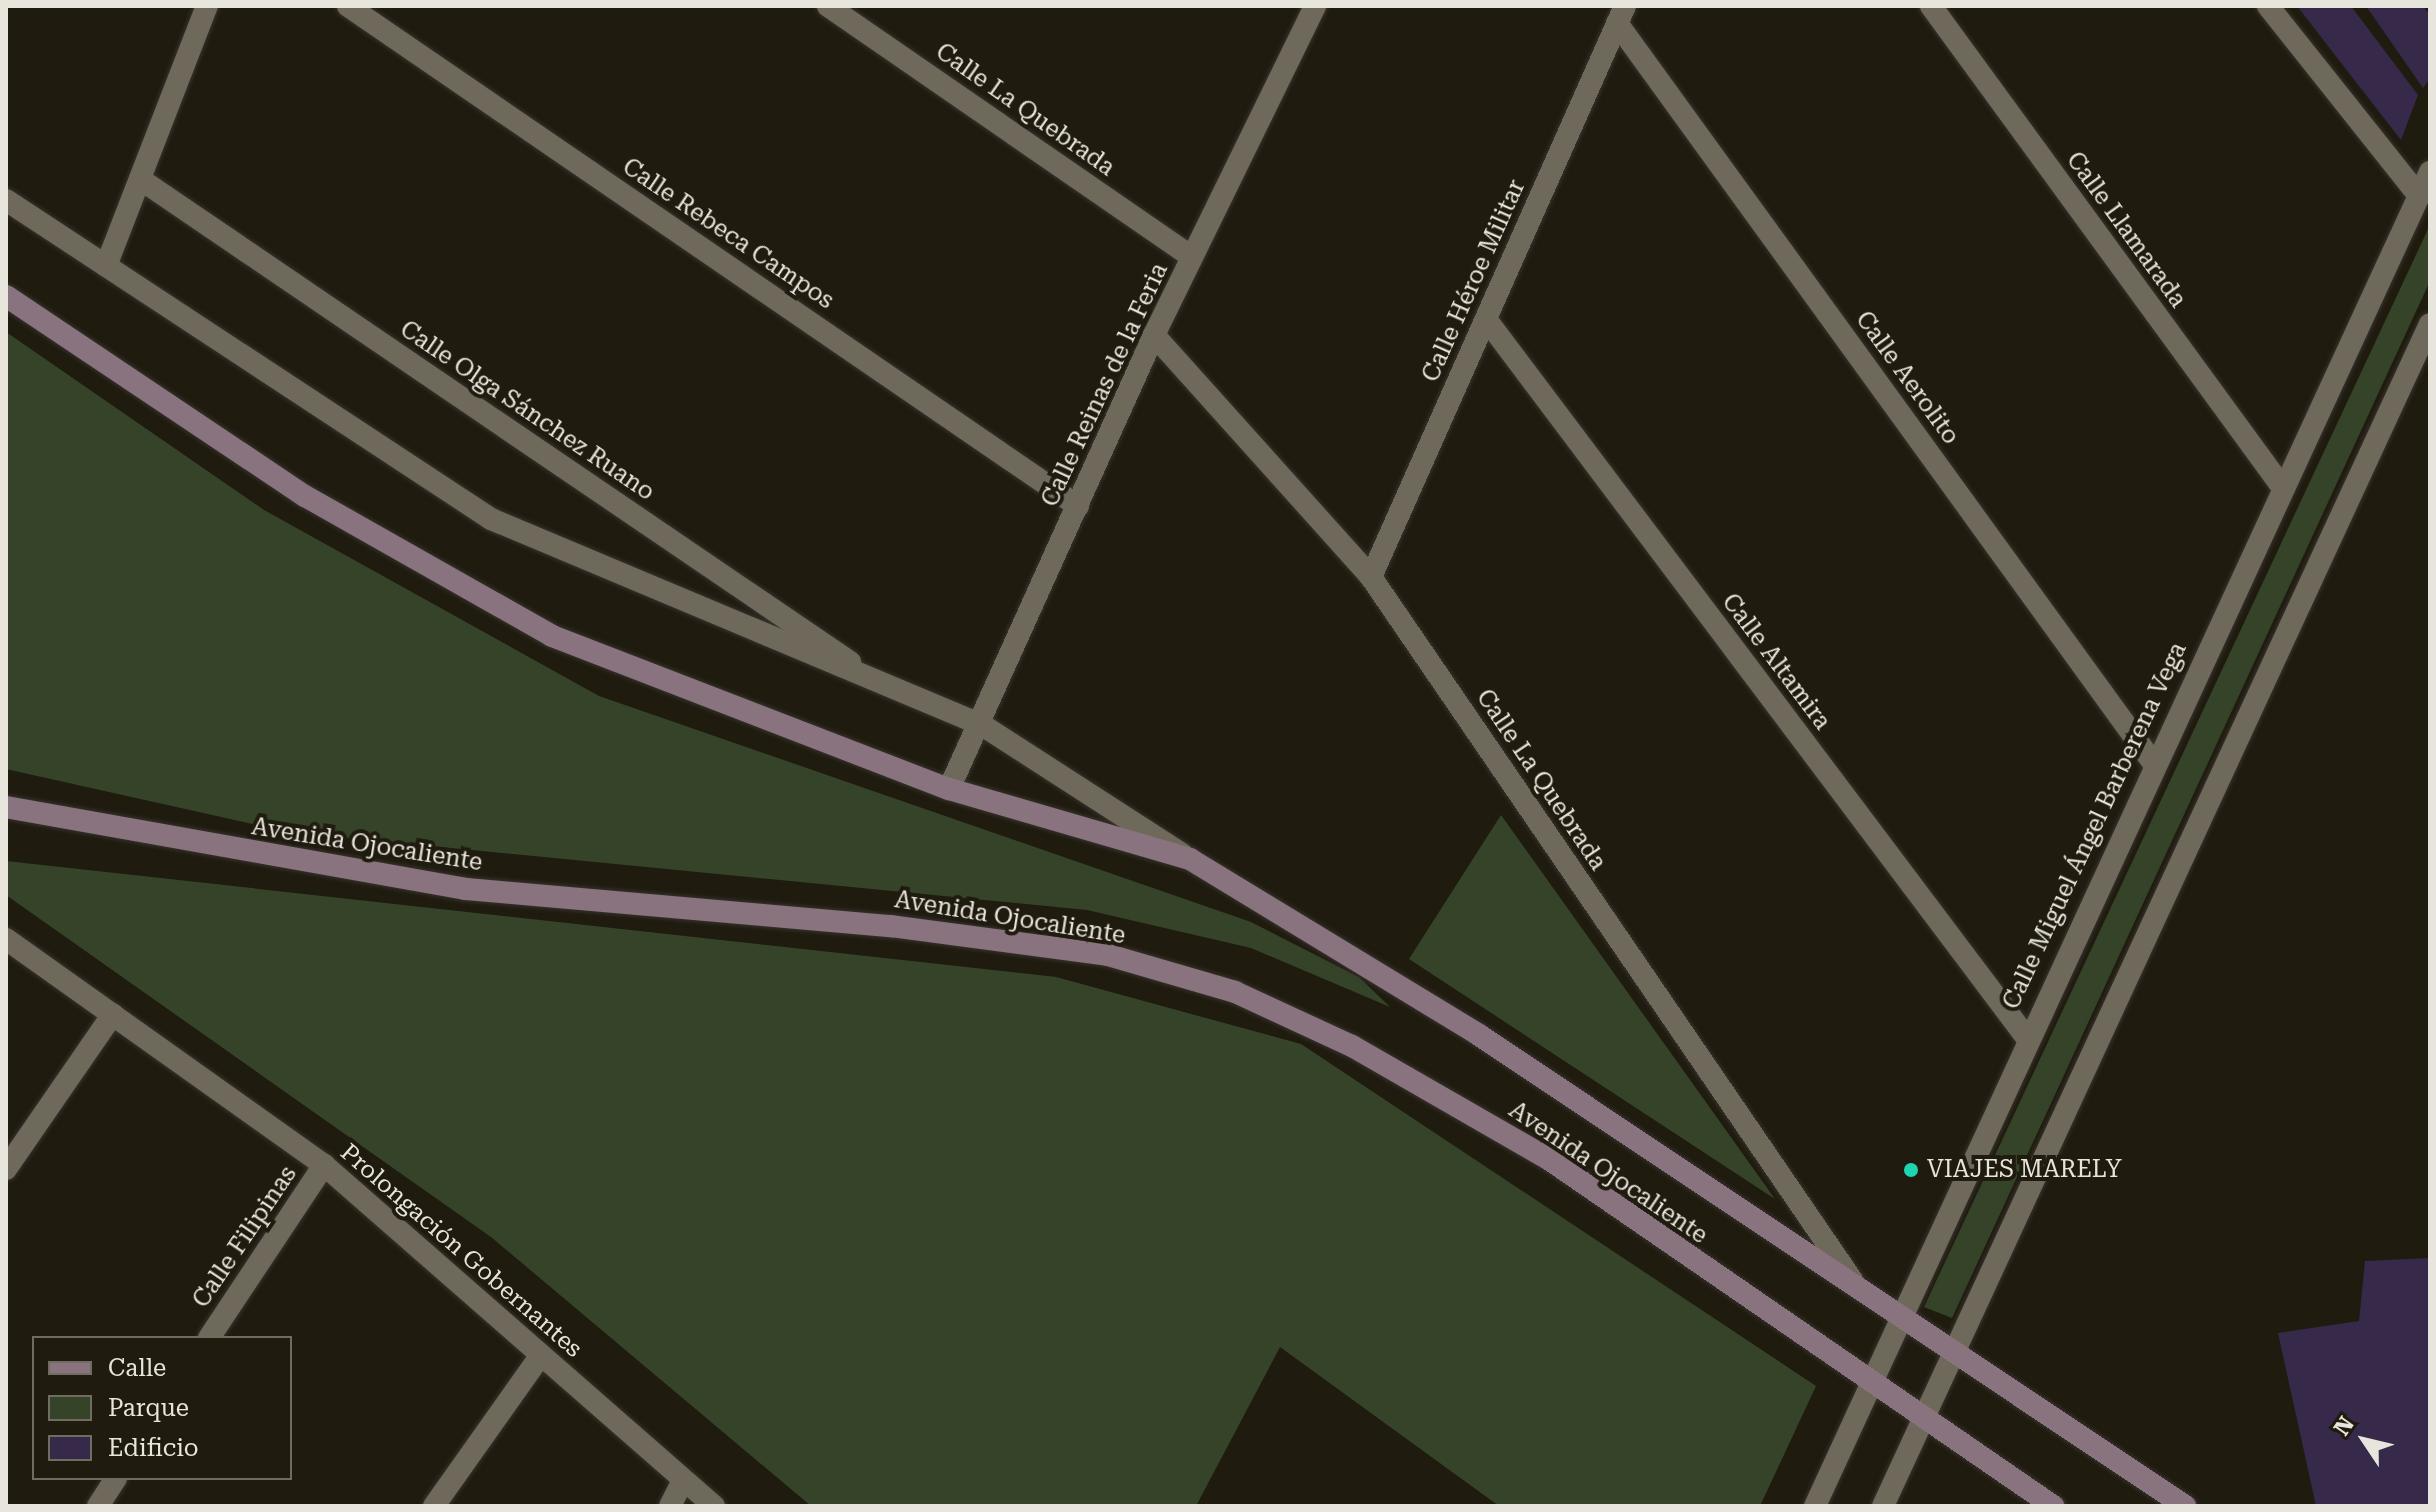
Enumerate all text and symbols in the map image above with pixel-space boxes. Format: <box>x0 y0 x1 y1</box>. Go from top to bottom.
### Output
street label: Calle La Quebrada <box>930 37 1120 183</box>
street label: Calle Llamarada <box>2060 147 2192 313</box>
street label: Calle Rebeca Campos <box>617 153 839 315</box>
street label: Calle Héroe Militar <box>1416 176 1532 386</box>
street label: Calle Reinas de la Feria <box>1036 259 1174 511</box>
street label: Calle Aerolito <box>1849 306 1965 450</box>
street label: Calle Olga Sánchez Ruano <box>394 315 660 507</box>
street label: Calle Altamira <box>1715 588 1837 736</box>
street label: Calle Miguel Ángel Barberena Vega <box>1997 638 2193 1014</box>
street label: Calle La Quebrada <box>1470 684 1612 876</box>
street label: Avenida Ojocaliente <box>250 813 484 877</box>
street label: Avenida Ojocaliente <box>893 886 1127 950</box>
street label: Avenida Ojocaliente <box>1503 1096 1713 1250</box>
street label: Prolongación Gobernantes <box>334 1138 588 1364</box>
place label: VIAJES MARELY <box>1927 1156 2122 1184</box>
street label: Calle Filipinas <box>187 1161 303 1313</box>
marker: VIAJES MARELY <box>1902 1161 1920 1179</box>
legend <box>32 1336 292 1480</box>
text: Calle <box>108 1354 166 1382</box>
text: Parque <box>108 1394 189 1422</box>
north arrow <box>2324 1400 2404 1480</box>
text: N <box>2329 1412 2359 1440</box>
text: Edificio <box>108 1434 199 1462</box>

